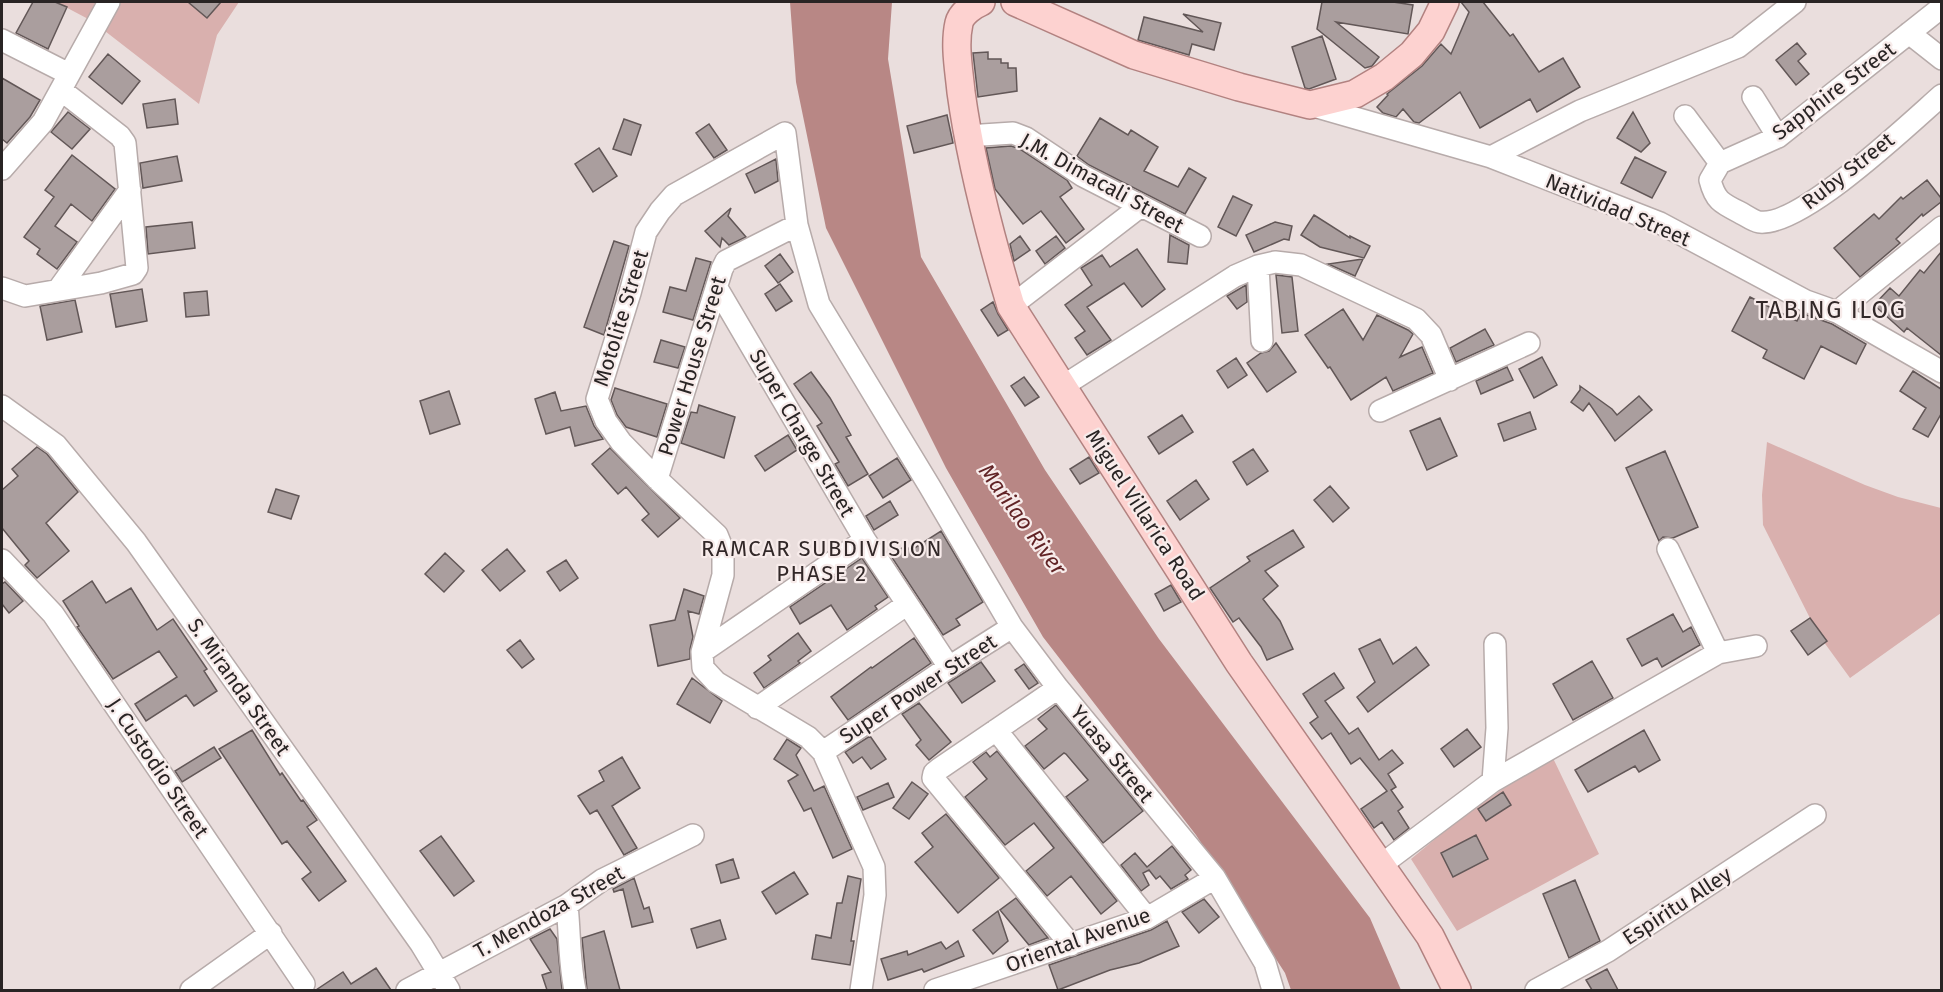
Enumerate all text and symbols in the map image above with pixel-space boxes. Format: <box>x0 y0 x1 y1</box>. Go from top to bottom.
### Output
street label: Sapphire Street <box>1767 36 1901 146</box>
street label: J.M. Dimacali Street <box>1016 127 1189 239</box>
street label: Ruby Street <box>1797 127 1900 215</box>
street label: Natividad Street <box>1542 168 1695 252</box>
street label: Motolite Street <box>588 246 654 389</box>
street label: Power House Street <box>652 273 732 459</box>
district label: TABING ILOG <box>1756 296 1906 324</box>
street label: Super Charge Street <box>744 345 861 522</box>
street label: Miguel Villarica Road <box>1080 425 1210 605</box>
water label: Marilao River <box>973 458 1072 581</box>
district label: RAMCAR SUBDIVISION PHASE 2 <box>701 535 943 587</box>
street label: S. Miranda Street <box>182 613 296 761</box>
street label: Super Power Street <box>834 628 1002 750</box>
street label: J. Custodio Street <box>102 693 215 843</box>
street label: Yuasa Street <box>1065 700 1159 808</box>
street label: T. Mendoza Street <box>469 860 629 964</box>
street label: Espiritu Alley <box>1618 861 1737 951</box>
street label: Oriental Avenue <box>1002 902 1154 978</box>

